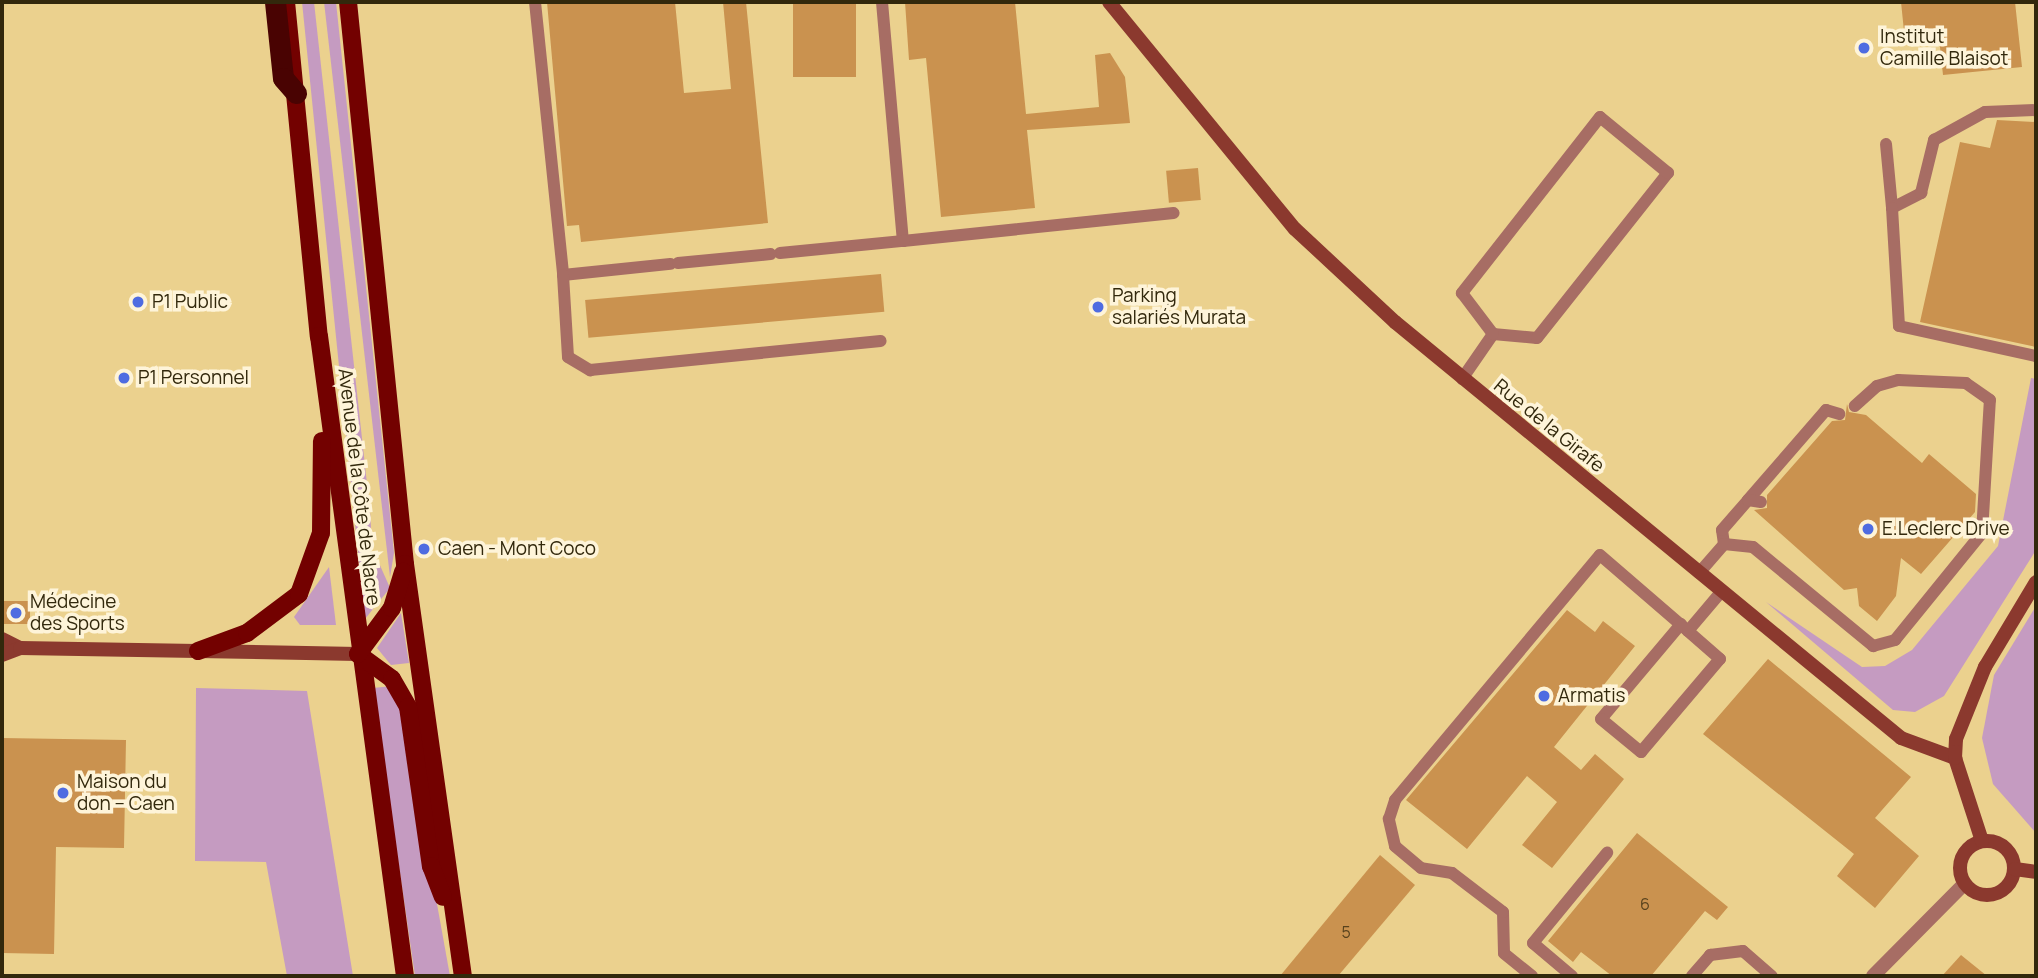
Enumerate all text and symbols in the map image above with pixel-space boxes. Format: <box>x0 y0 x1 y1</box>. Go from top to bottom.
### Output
place label: Institut Camille Blaisot <box>1880 26 2008 70</box>
marker: Institut Camille Blaisot <box>1854 38 1874 58</box>
place label: Parking salariés Murata <box>1112 285 1246 329</box>
place label: P1 Public <box>152 291 228 313</box>
marker: P1 Public <box>130 294 146 310</box>
marker: Parking salariés Murata <box>1090 299 1106 315</box>
place label: P1 Personnel <box>138 367 249 389</box>
street label: Avenue de la Côte de Nacre <box>333 367 385 607</box>
marker: P1 Personnel <box>116 370 132 386</box>
street label: Rue de la Girafe <box>1489 375 1609 477</box>
place label: E.Leclerc Drive <box>1882 518 2010 540</box>
marker: E.Leclerc Drive <box>1860 521 1876 537</box>
place label: Caen - Mont Coco <box>438 538 596 560</box>
marker: Caen - Mont Coco <box>416 541 432 557</box>
place label: Médecine des Sports <box>30 591 125 635</box>
marker: Médecine des Sports <box>8 605 24 621</box>
place label: Armatis <box>1558 685 1626 707</box>
marker: Armatis <box>1536 688 1552 704</box>
place label: Maison du don – Caen <box>77 771 175 815</box>
marker: Maison du don – Caen <box>55 785 71 801</box>
house number: 6 <box>1640 894 1650 914</box>
house number: 5 <box>1341 922 1351 942</box>

